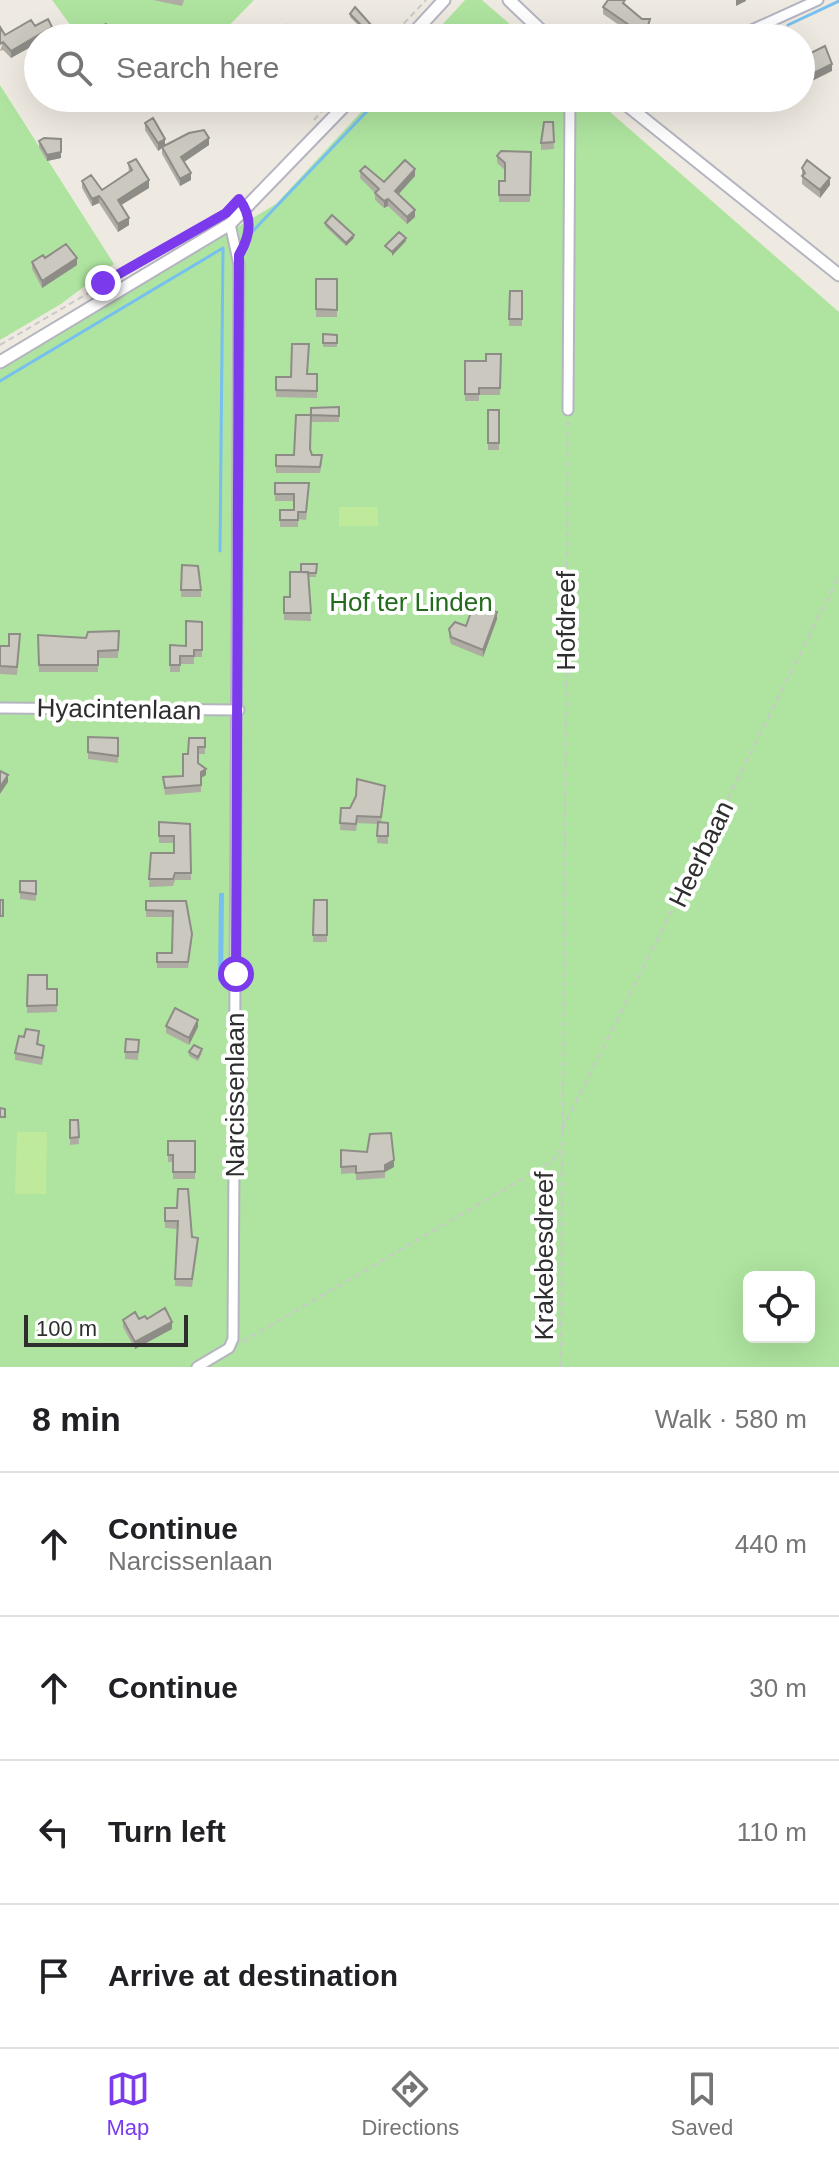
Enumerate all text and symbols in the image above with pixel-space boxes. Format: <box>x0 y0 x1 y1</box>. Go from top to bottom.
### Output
search box <box>24 24 815 112</box>
icon: search <box>52 46 96 90</box>
text: Search here <box>116 51 279 84</box>
route end <box>85 265 121 301</box>
street label: Hofdreef <box>551 570 581 671</box>
park label: Hof ter Linden <box>329 587 493 617</box>
street label: Hyacintenlaan <box>36 693 202 725</box>
street label: Heerbaan <box>662 796 740 912</box>
route start <box>218 956 254 992</box>
street label: Narcissenlaan <box>220 1013 250 1177</box>
street label: Krakebesdreef <box>529 1171 559 1341</box>
map controls <box>743 1271 815 1343</box>
button: locate <box>743 1271 815 1343</box>
scale bar <box>24 1311 188 1347</box>
text: 100 m <box>36 1316 97 1341</box>
text: 8 min <box>32 1400 121 1438</box>
text: Walk · 580 m <box>655 1404 807 1434</box>
text: Continue <box>108 1512 238 1545</box>
icon: ahead <box>32 1522 76 1566</box>
text: 440 m <box>735 1529 807 1559</box>
text: Narcissenlaan <box>108 1546 273 1576</box>
icon: ahead <box>32 1666 76 1710</box>
text: Continue <box>108 1671 238 1704</box>
text: 30 m <box>749 1673 807 1703</box>
icon: left <box>32 1810 76 1854</box>
text: Turn left <box>108 1815 226 1848</box>
text: 110 m <box>737 1817 807 1847</box>
icon: arrive <box>32 1954 76 1998</box>
text: Arrive at destination <box>108 1959 398 1992</box>
tab: Map <box>106 2067 150 2141</box>
tab: Directions <box>361 2067 459 2141</box>
tab: Saved <box>671 2067 733 2141</box>

